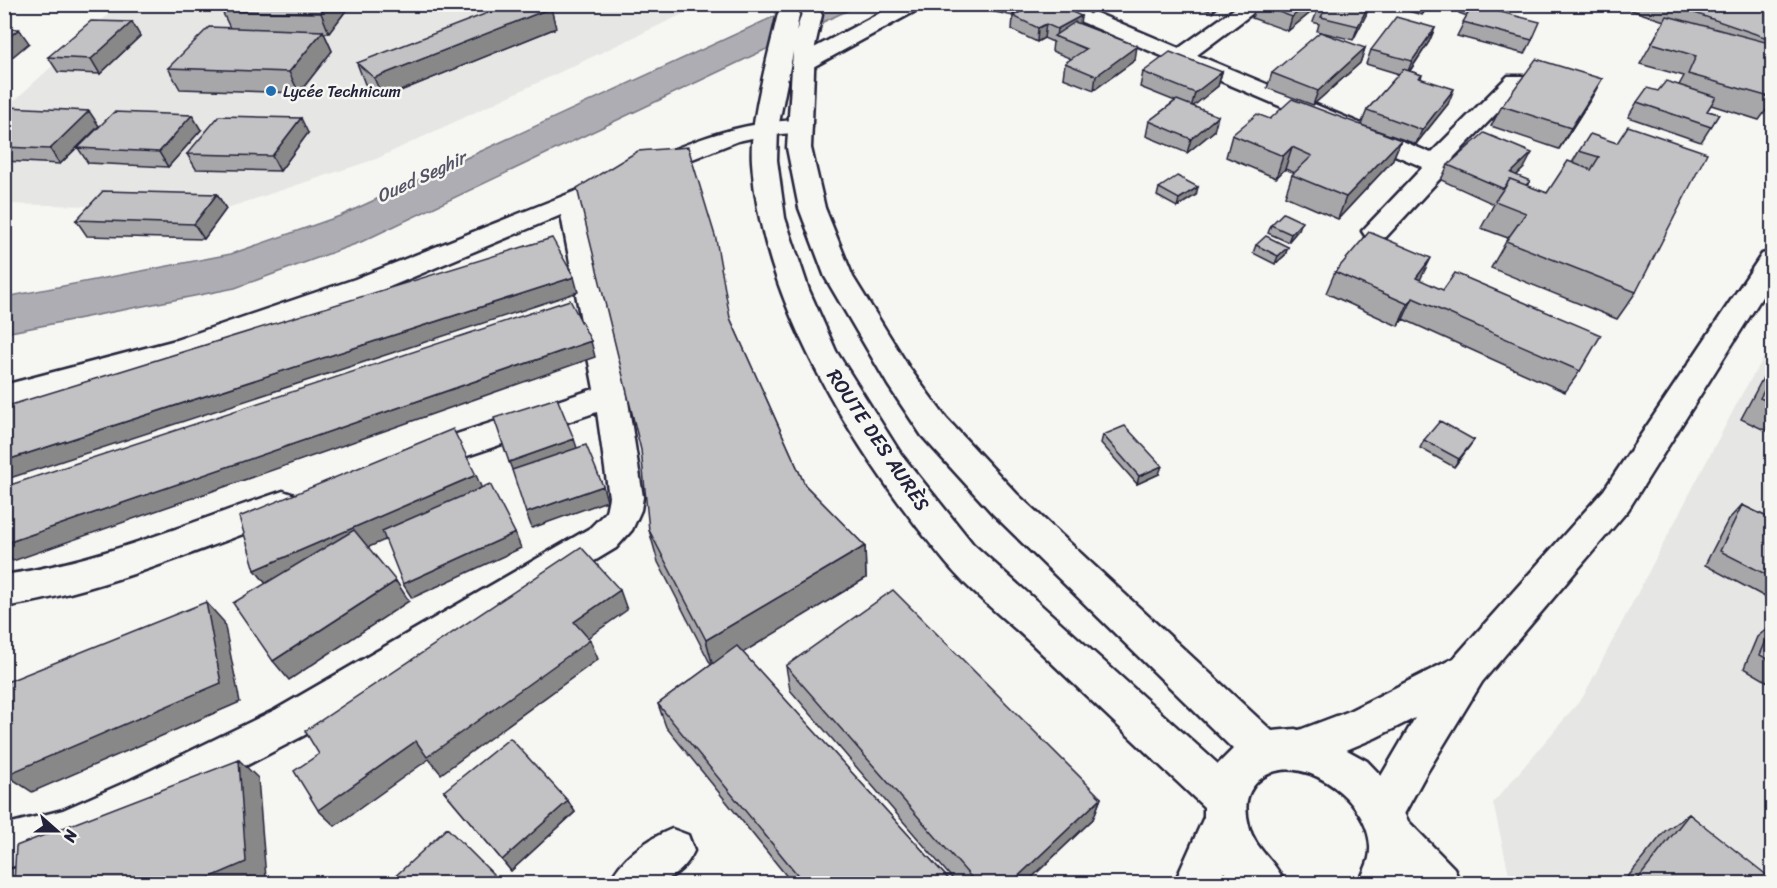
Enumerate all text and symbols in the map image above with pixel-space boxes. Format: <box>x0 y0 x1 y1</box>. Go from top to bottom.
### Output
place label: Lycée Technicum <box>283 77 401 106</box>
marker: Lycée Technicum <box>264 84 278 98</box>
water label: Oued Seghir <box>371 141 474 212</box>
street label: ROUTE DES AURÈS <box>817 362 939 519</box>
north arrow <box>27 801 87 861</box>
text: N <box>55 825 86 847</box>

